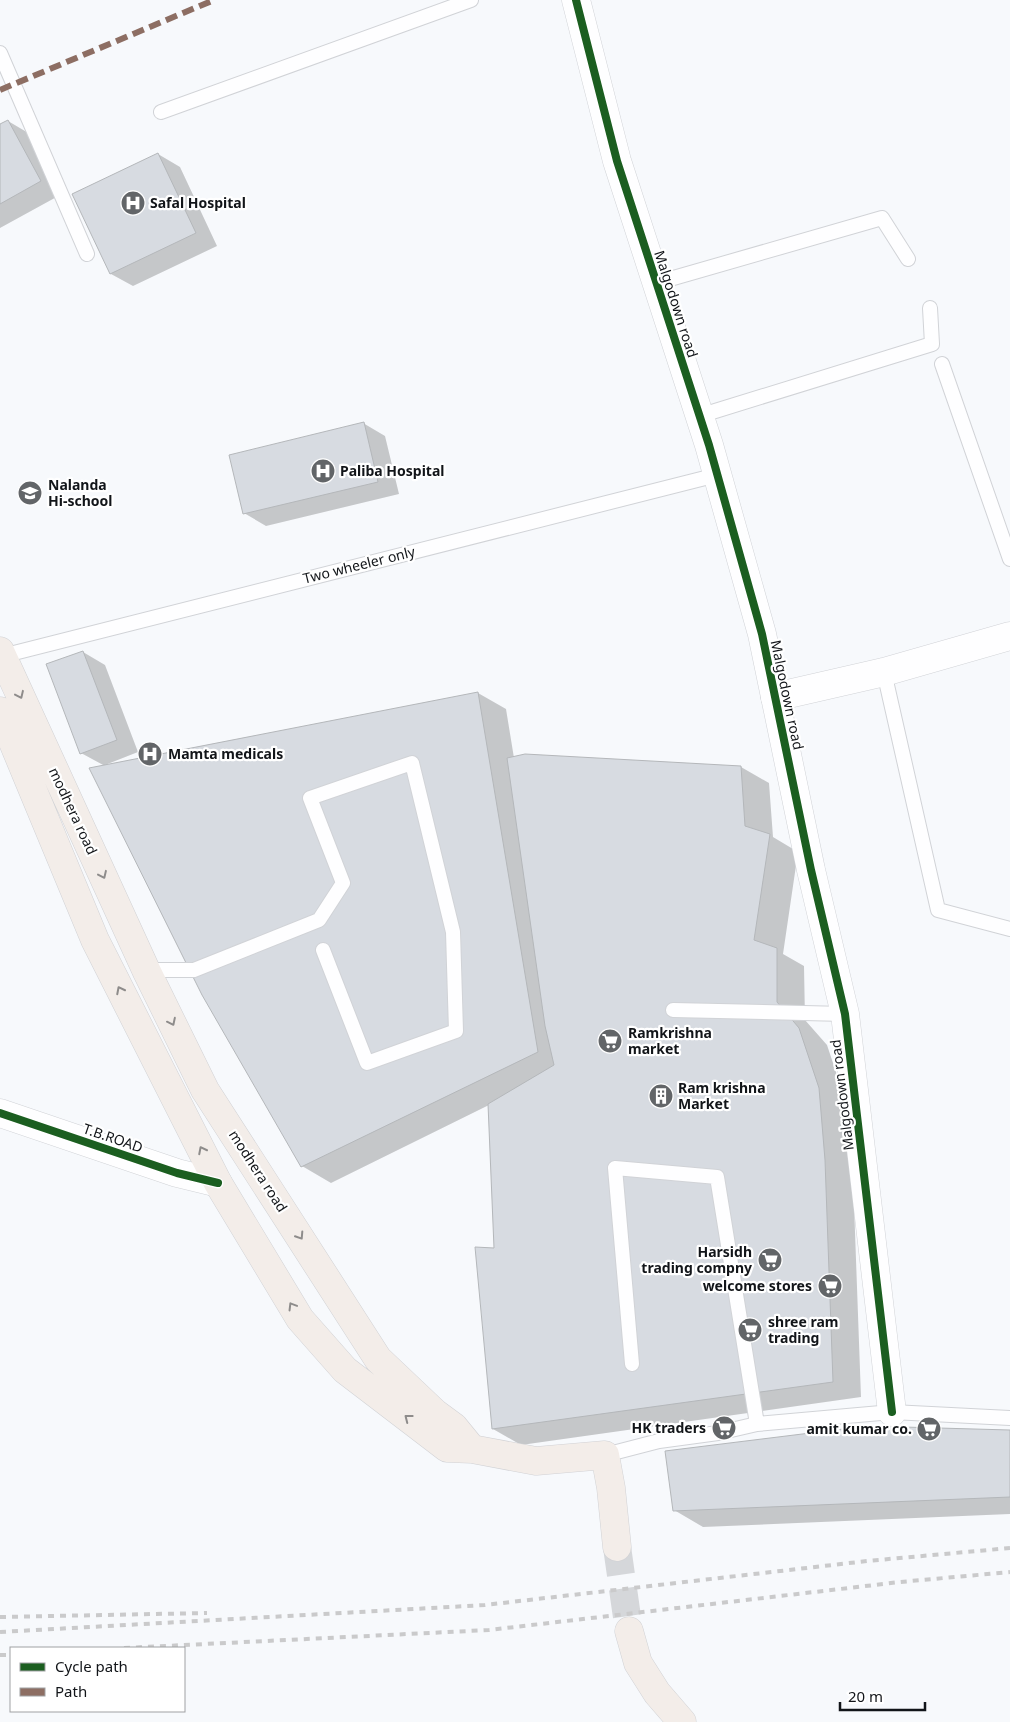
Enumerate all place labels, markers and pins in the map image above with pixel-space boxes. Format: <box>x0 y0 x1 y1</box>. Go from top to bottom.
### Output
hospital icon: Safal Hospital <box>120 190 146 216</box>
place label: Safal Hospital <box>150 193 246 212</box>
hospital icon: Paliba Hospital <box>310 458 336 484</box>
place label: Paliba Hospital <box>340 461 444 480</box>
place label: Nalanda Hi-school <box>48 475 112 510</box>
school or university icon: Nalanda Hi-school <box>17 480 43 506</box>
hospital icon: Mamta medicals <box>137 741 163 767</box>
place label: Mamta medicals <box>168 744 283 763</box>
place label: Ramkrishna market <box>628 1023 712 1058</box>
supermarket icon: Ramkrishna market <box>597 1028 623 1054</box>
place label: Ram krishna Market <box>678 1078 766 1113</box>
building icon: Ram krishna Market <box>648 1083 674 1109</box>
place label: Harsidh trading compny <box>641 1242 752 1277</box>
supermarket icon: Harsidh trading compny <box>757 1247 783 1273</box>
supermarket icon: welcome stores <box>817 1273 843 1299</box>
place label: welcome stores <box>703 1276 812 1295</box>
place label: shree ram trading <box>768 1312 838 1347</box>
supermarket icon: shree ram trading <box>737 1317 763 1343</box>
supermarket icon: HK traders <box>711 1415 737 1441</box>
supermarket icon: amit kumar co. <box>916 1416 942 1442</box>
place label: HK traders <box>631 1418 706 1437</box>
place label: amit kumar co. <box>806 1419 912 1438</box>

